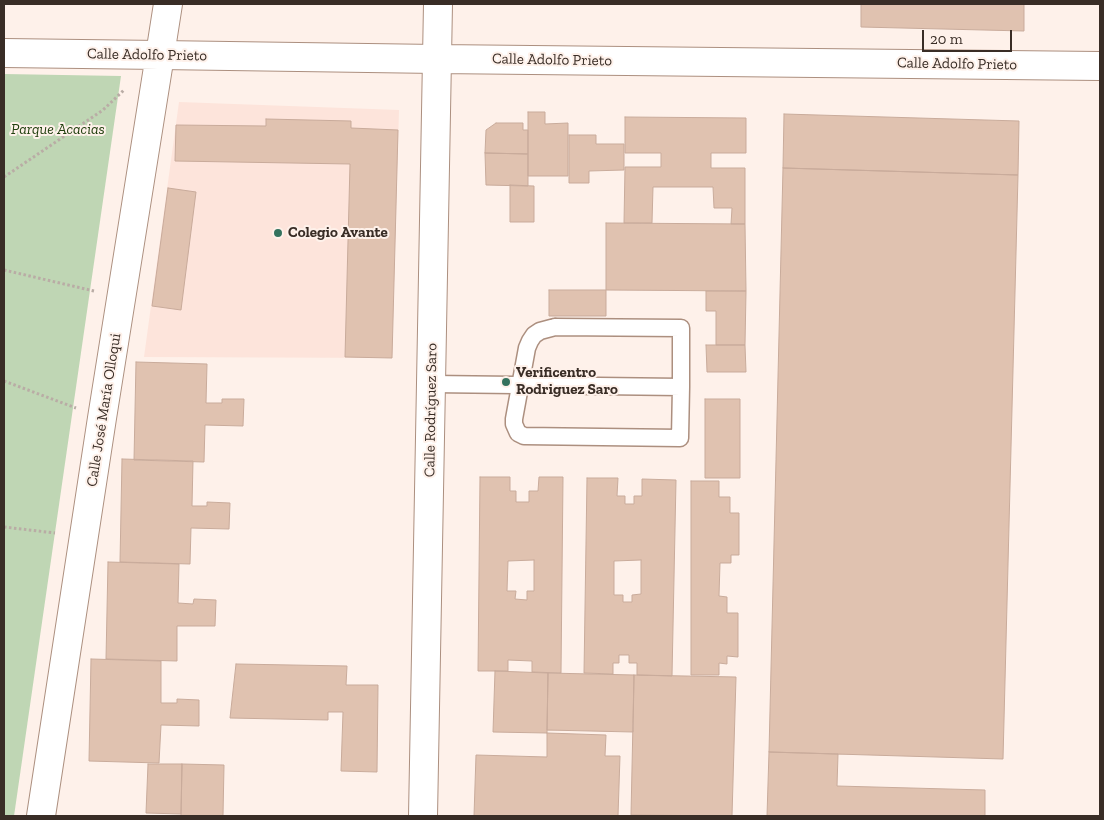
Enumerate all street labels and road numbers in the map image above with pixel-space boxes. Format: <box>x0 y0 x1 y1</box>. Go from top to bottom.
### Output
street label: Calle Adolfo Prieto <box>87 45 207 65</box>
street label: Calle Adolfo Prieto <box>492 50 612 70</box>
street label: Calle Adolfo Prieto <box>897 54 1017 74</box>
street label: Calle José María Olloqui <box>83 332 125 488</box>
street label: Calle Rodríguez Saro <box>421 343 441 477</box>

